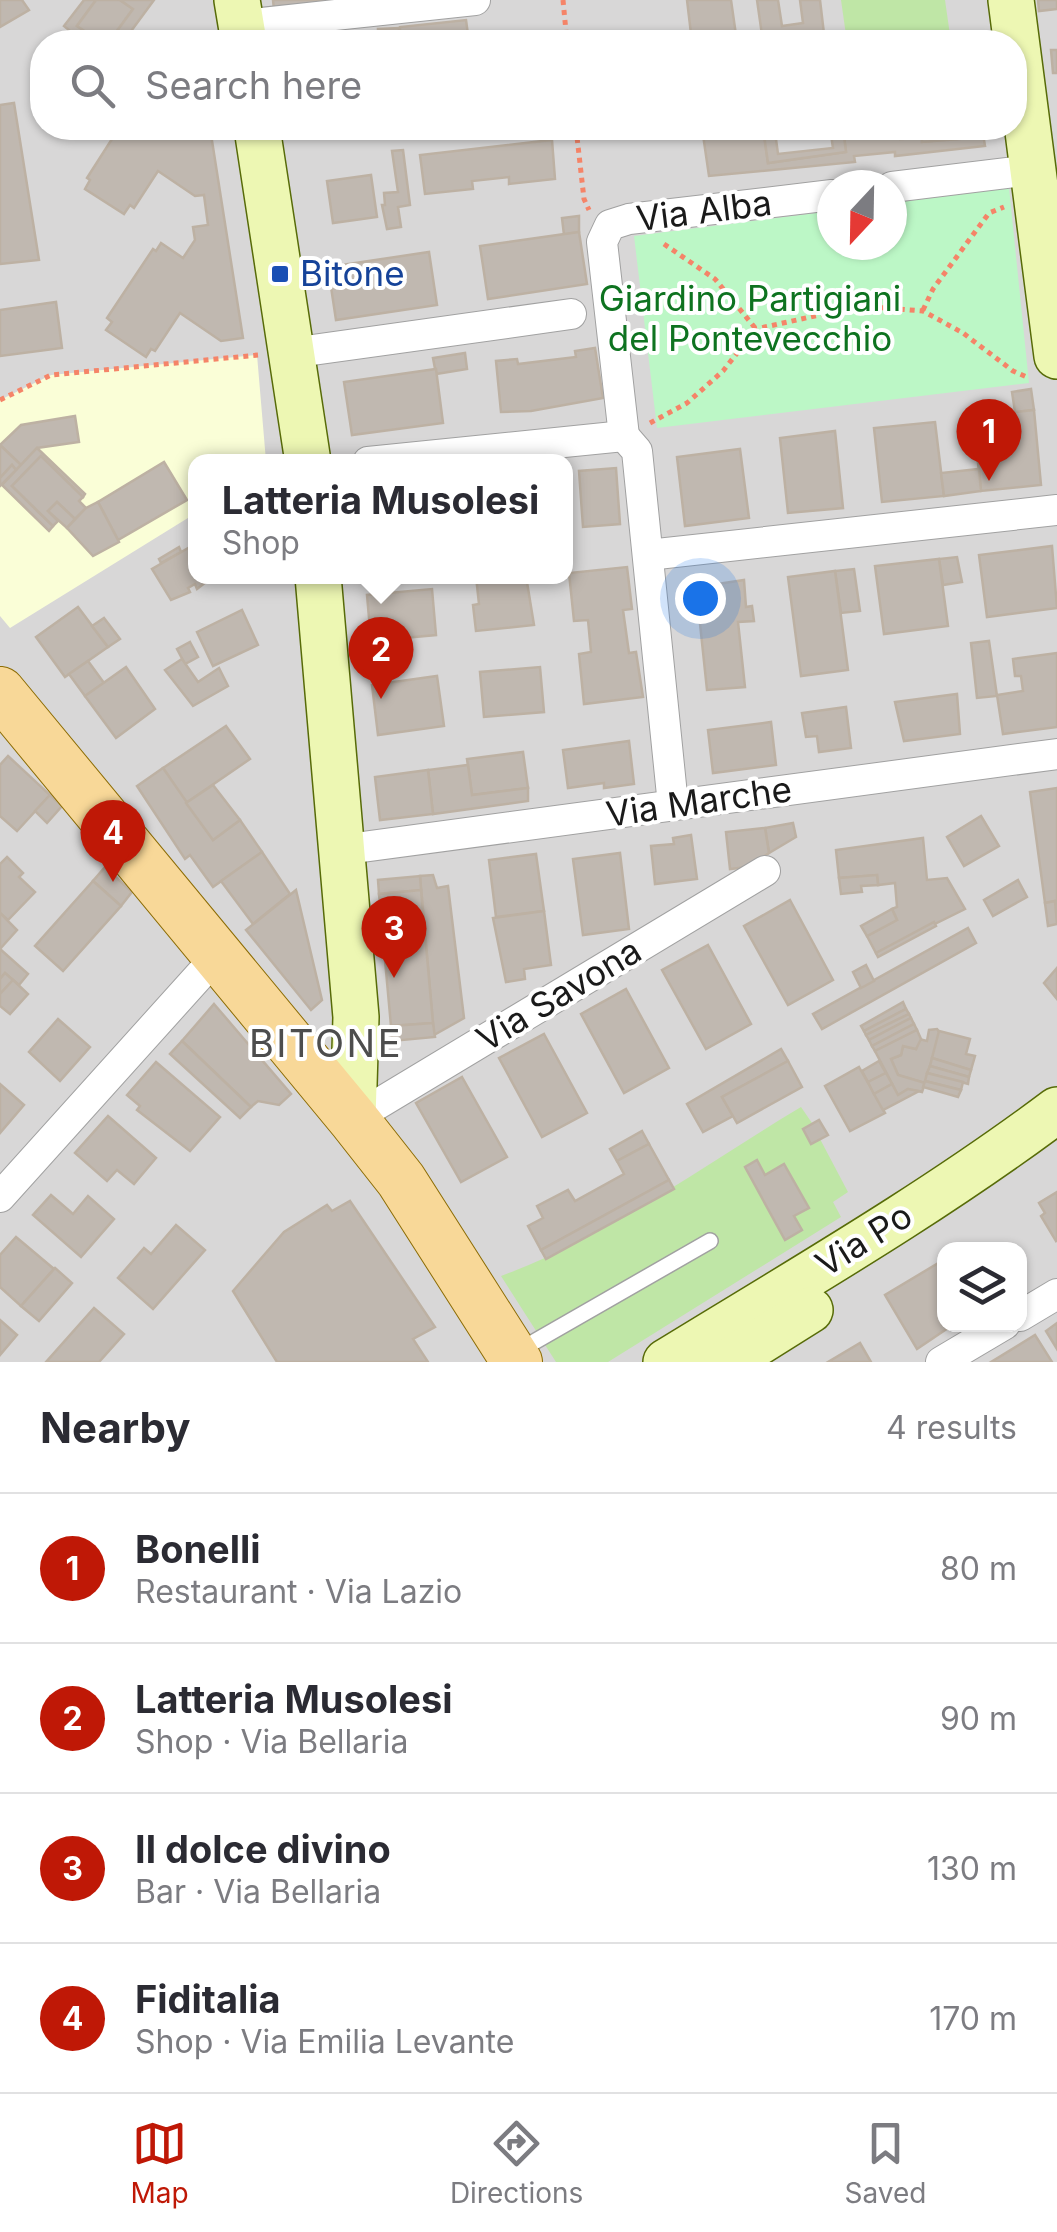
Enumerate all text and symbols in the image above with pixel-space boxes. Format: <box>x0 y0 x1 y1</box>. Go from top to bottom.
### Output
search box <box>30 30 1027 140</box>
icon: search <box>65 58 120 113</box>
text: Search here <box>145 62 362 108</box>
north arrow <box>817 170 907 260</box>
street label: Via Alba <box>634 181 774 239</box>
place label: Bitone <box>300 252 405 294</box>
marker: Bitone <box>269 263 291 285</box>
park label: Giardino Partigiani del Pontevecchio <box>599 277 901 359</box>
pin: 1 <box>956 398 1022 481</box>
popup <box>188 454 573 584</box>
text: Latteria Musolesi <box>222 477 539 523</box>
text: Shop <box>222 523 300 562</box>
your location <box>675 573 726 624</box>
pin: 2 <box>348 616 414 699</box>
street label: Via Marche <box>603 767 794 835</box>
pin: 4 <box>80 800 146 882</box>
pin: 3 <box>362 896 426 978</box>
street label: Via Savona <box>469 929 648 1060</box>
district label: BITONE <box>249 1020 403 1066</box>
street label: Via Po <box>808 1193 919 1285</box>
map controls <box>937 1242 1027 1332</box>
button: layers <box>937 1242 1027 1332</box>
text: Nearby <box>40 1402 191 1453</box>
text: 4 results <box>886 1408 1017 1447</box>
text: Bonelli <box>135 1526 261 1572</box>
text: 1 <box>66 1549 79 1588</box>
text: 80 m <box>940 1549 1017 1588</box>
text: Restaurant · Via Lazio <box>135 1572 462 1611</box>
text: Latteria Musolesi <box>135 1676 453 1722</box>
text: 2 <box>62 1699 83 1738</box>
text: 90 m <box>940 1699 1017 1738</box>
text: Shop · Via Bellaria <box>135 1722 409 1761</box>
text: Il dolce divino <box>135 1826 391 1872</box>
text: 3 <box>62 1849 83 1888</box>
text: 130 m <box>927 1849 1017 1888</box>
text: Bar · Via Bellaria <box>135 1872 381 1911</box>
text: Fiditalia <box>135 1976 281 2022</box>
text: 4 <box>62 1999 83 2038</box>
text: 170 m <box>929 1999 1017 2038</box>
text: Shop · Via Emilia Levante <box>135 2022 514 2061</box>
tab: Map <box>131 2116 189 2210</box>
tab: Directions <box>450 2116 583 2210</box>
tab: Saved <box>844 2116 926 2210</box>

